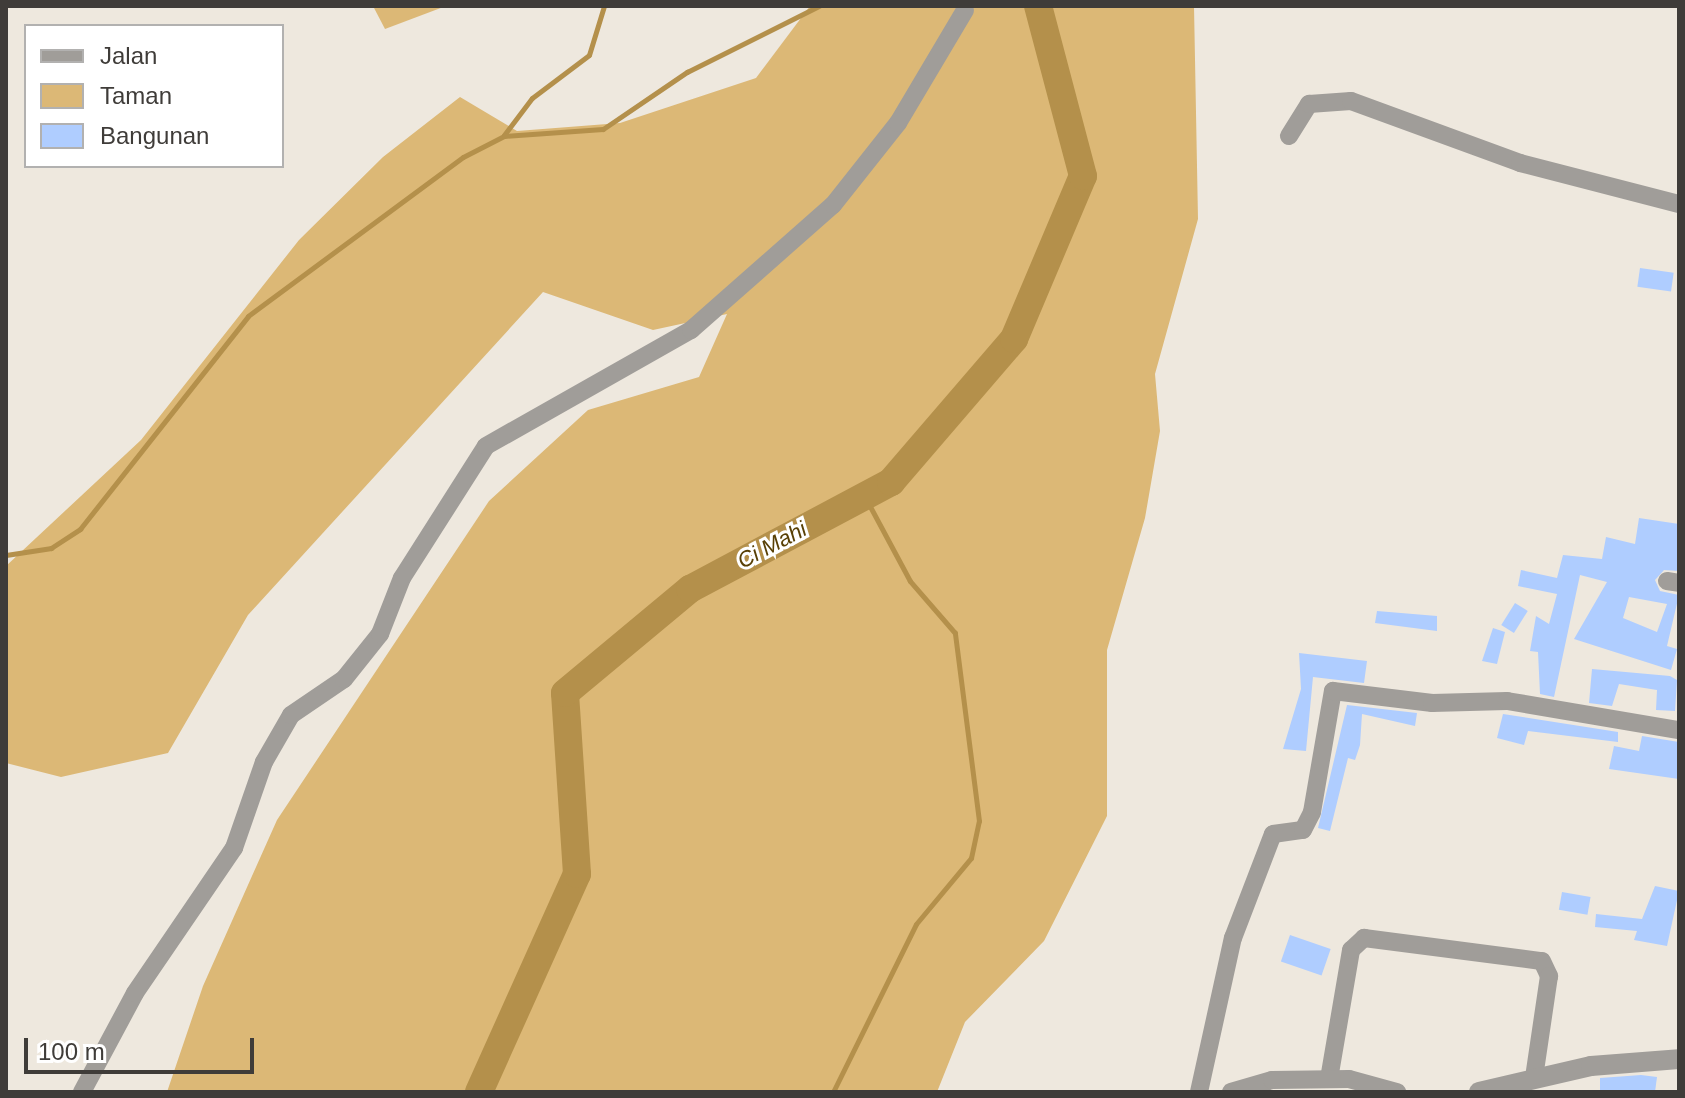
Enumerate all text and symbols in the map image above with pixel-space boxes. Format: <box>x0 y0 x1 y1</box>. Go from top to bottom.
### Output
legend <box>24 24 284 168</box>
text: Jalan <box>100 42 157 69</box>
text: Taman <box>100 82 172 109</box>
text: Bangunan <box>100 122 209 149</box>
water label: Ci Mahi <box>733 516 811 574</box>
scale bar <box>28 1022 258 1072</box>
text: 100 m <box>38 1038 105 1065</box>

